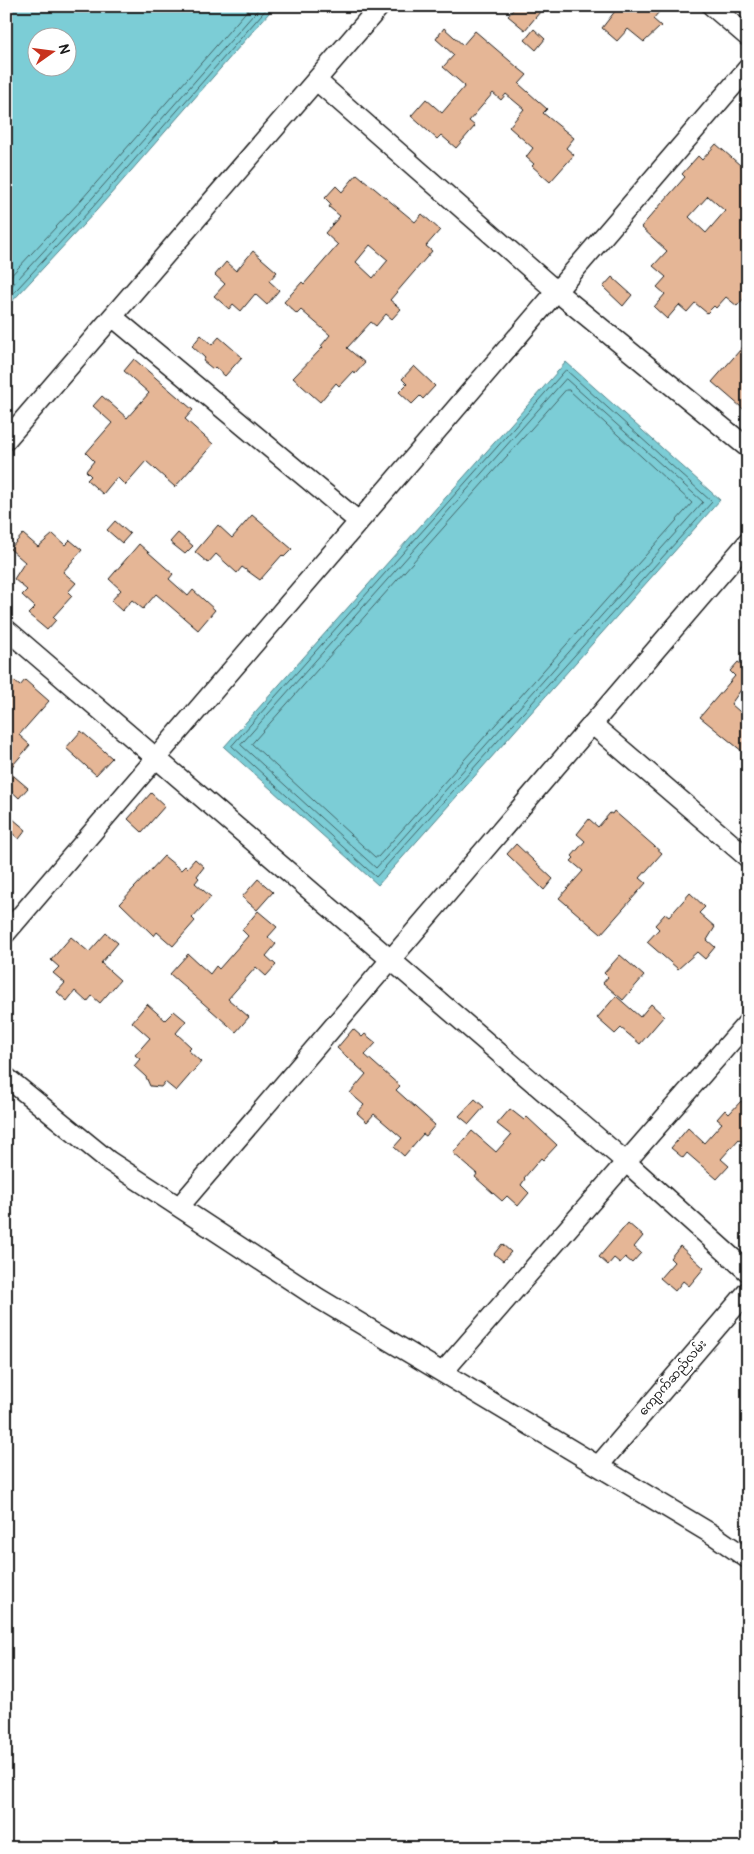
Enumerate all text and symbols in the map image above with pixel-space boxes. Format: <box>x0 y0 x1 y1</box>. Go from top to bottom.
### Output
north arrow <box>28 28 78 78</box>
text: N <box>55 42 74 56</box>
street label: ကျောက်ဆည်လမ်း <box>634 1336 712 1420</box>

